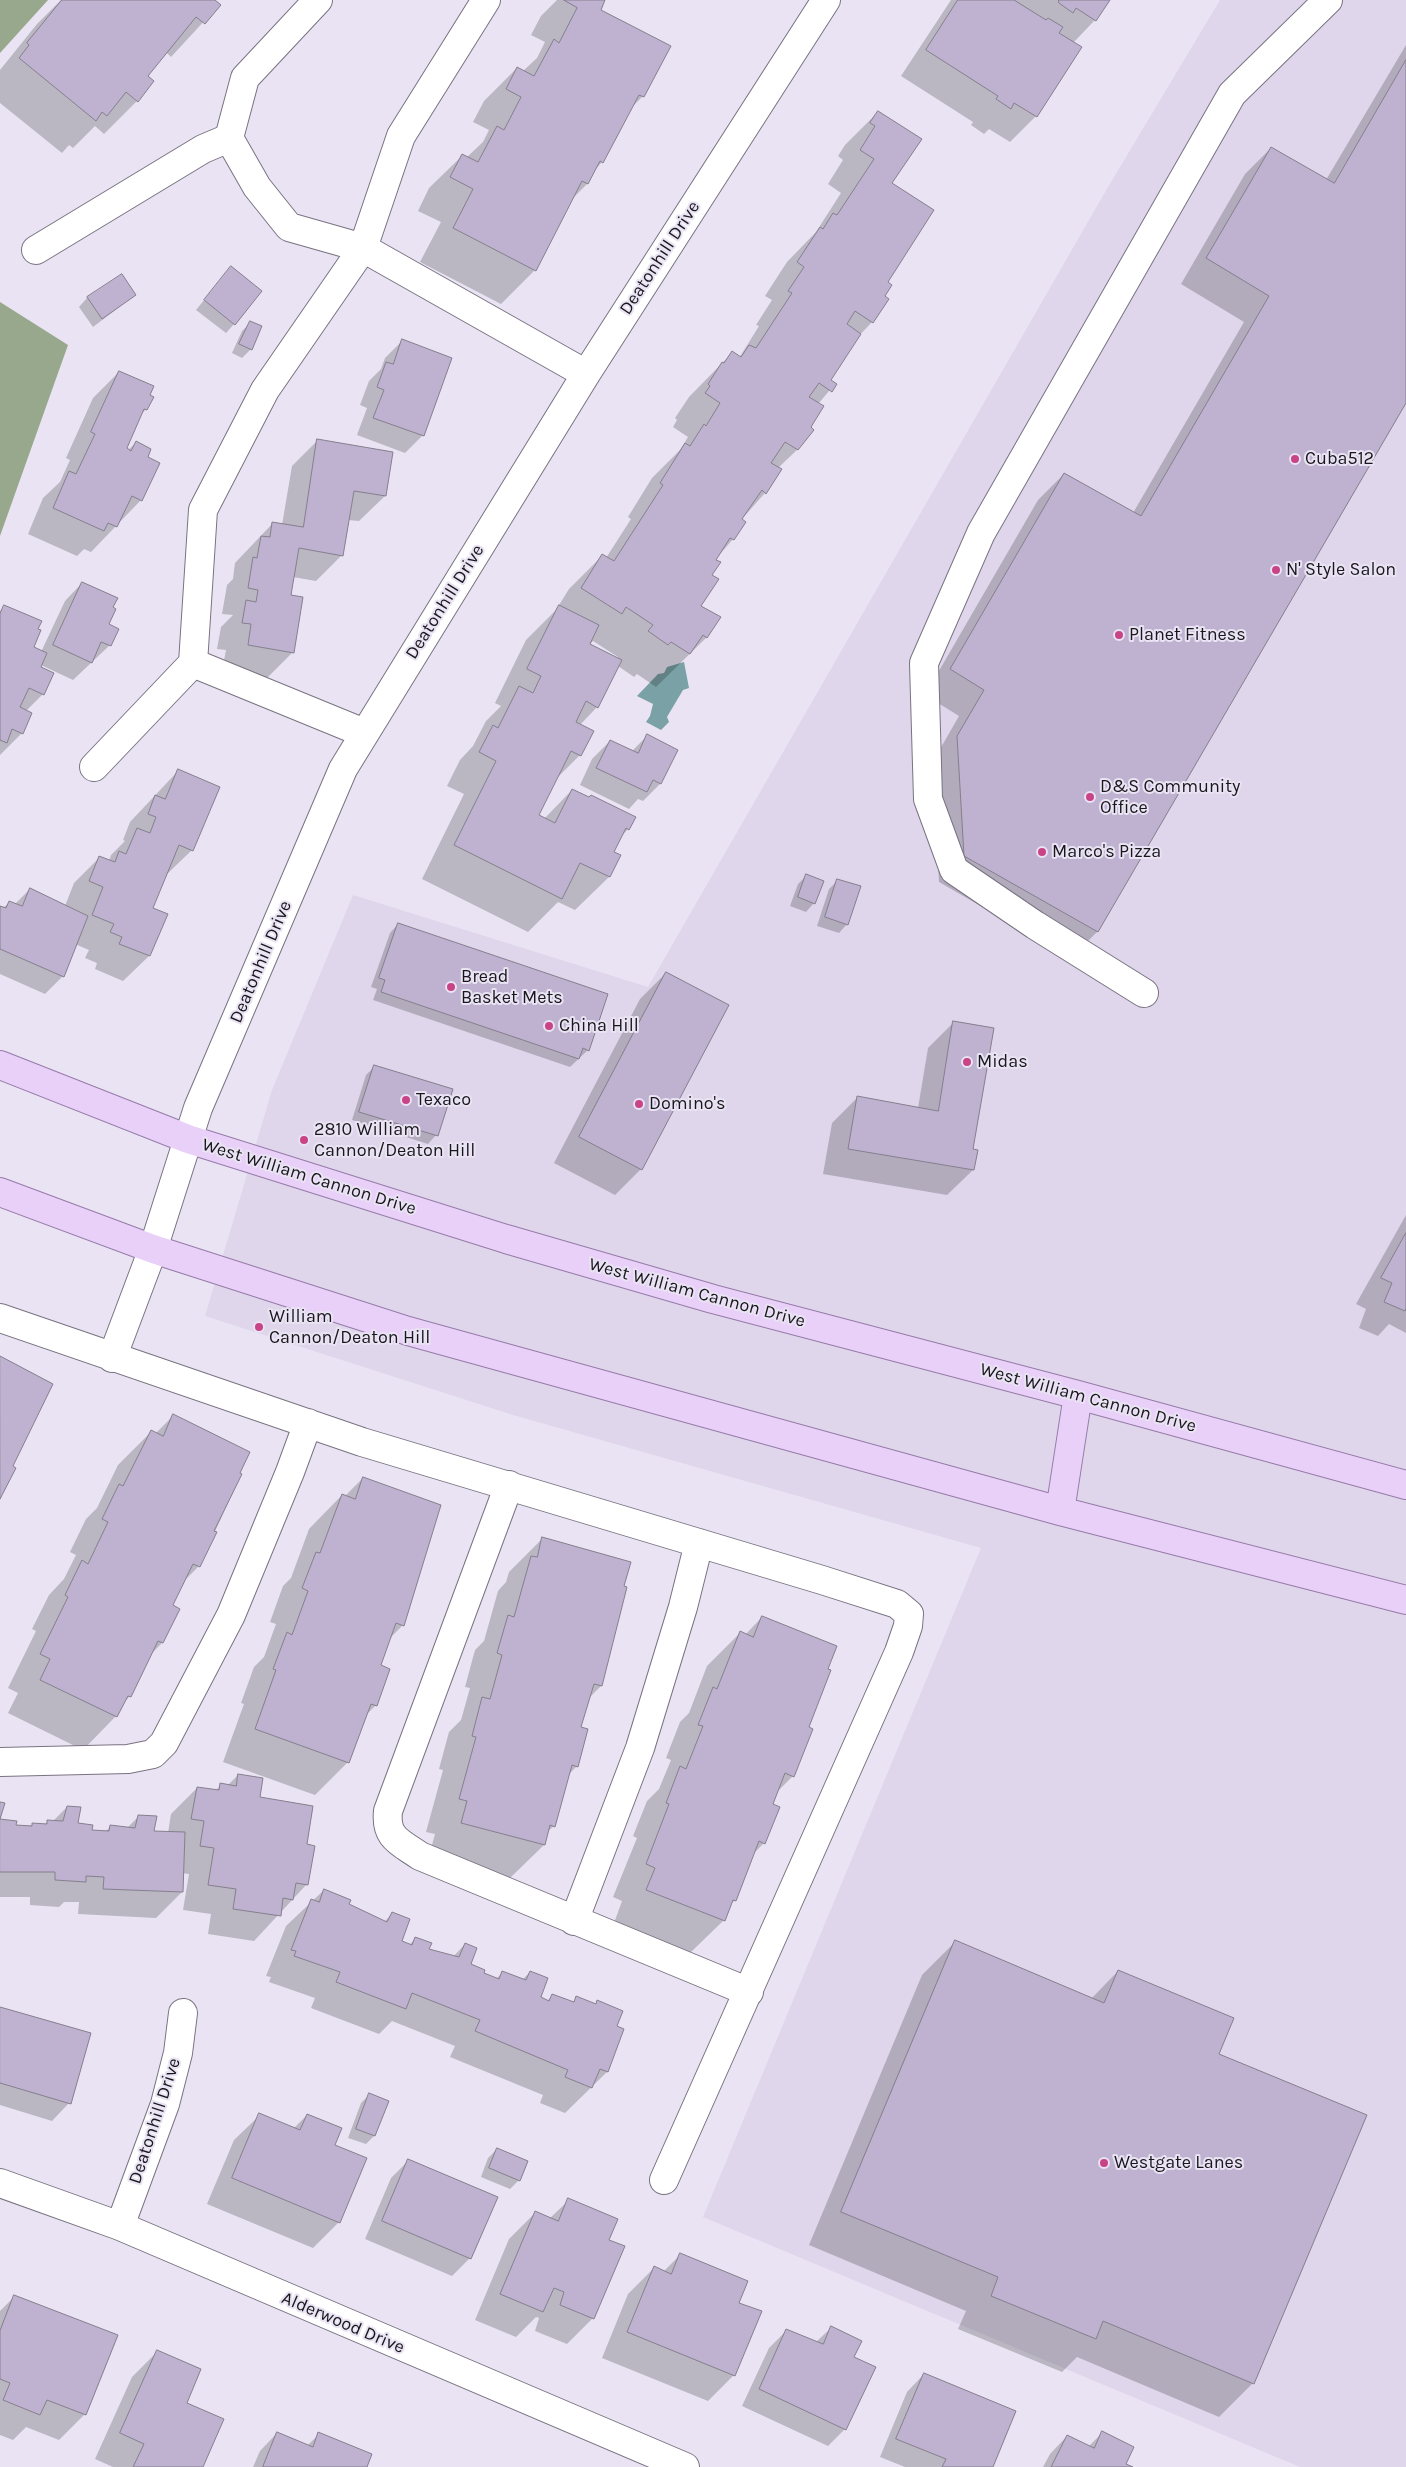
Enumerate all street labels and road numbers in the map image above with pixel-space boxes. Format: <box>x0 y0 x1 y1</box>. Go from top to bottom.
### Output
street label: Deatonhill Drive <box>615 197 705 319</box>
street label: Deatonhill Drive <box>401 541 489 663</box>
street label: Deatonhill Drive <box>225 897 297 1027</box>
street label: West William Cannon Drive <box>199 1134 419 1220</box>
street label: West William Cannon Drive <box>587 1254 807 1332</box>
street label: West William Cannon Drive <box>978 1359 1198 1437</box>
street label: Deatonhill Drive <box>124 2055 186 2187</box>
street label: Alderwood Drive <box>278 2287 408 2359</box>

